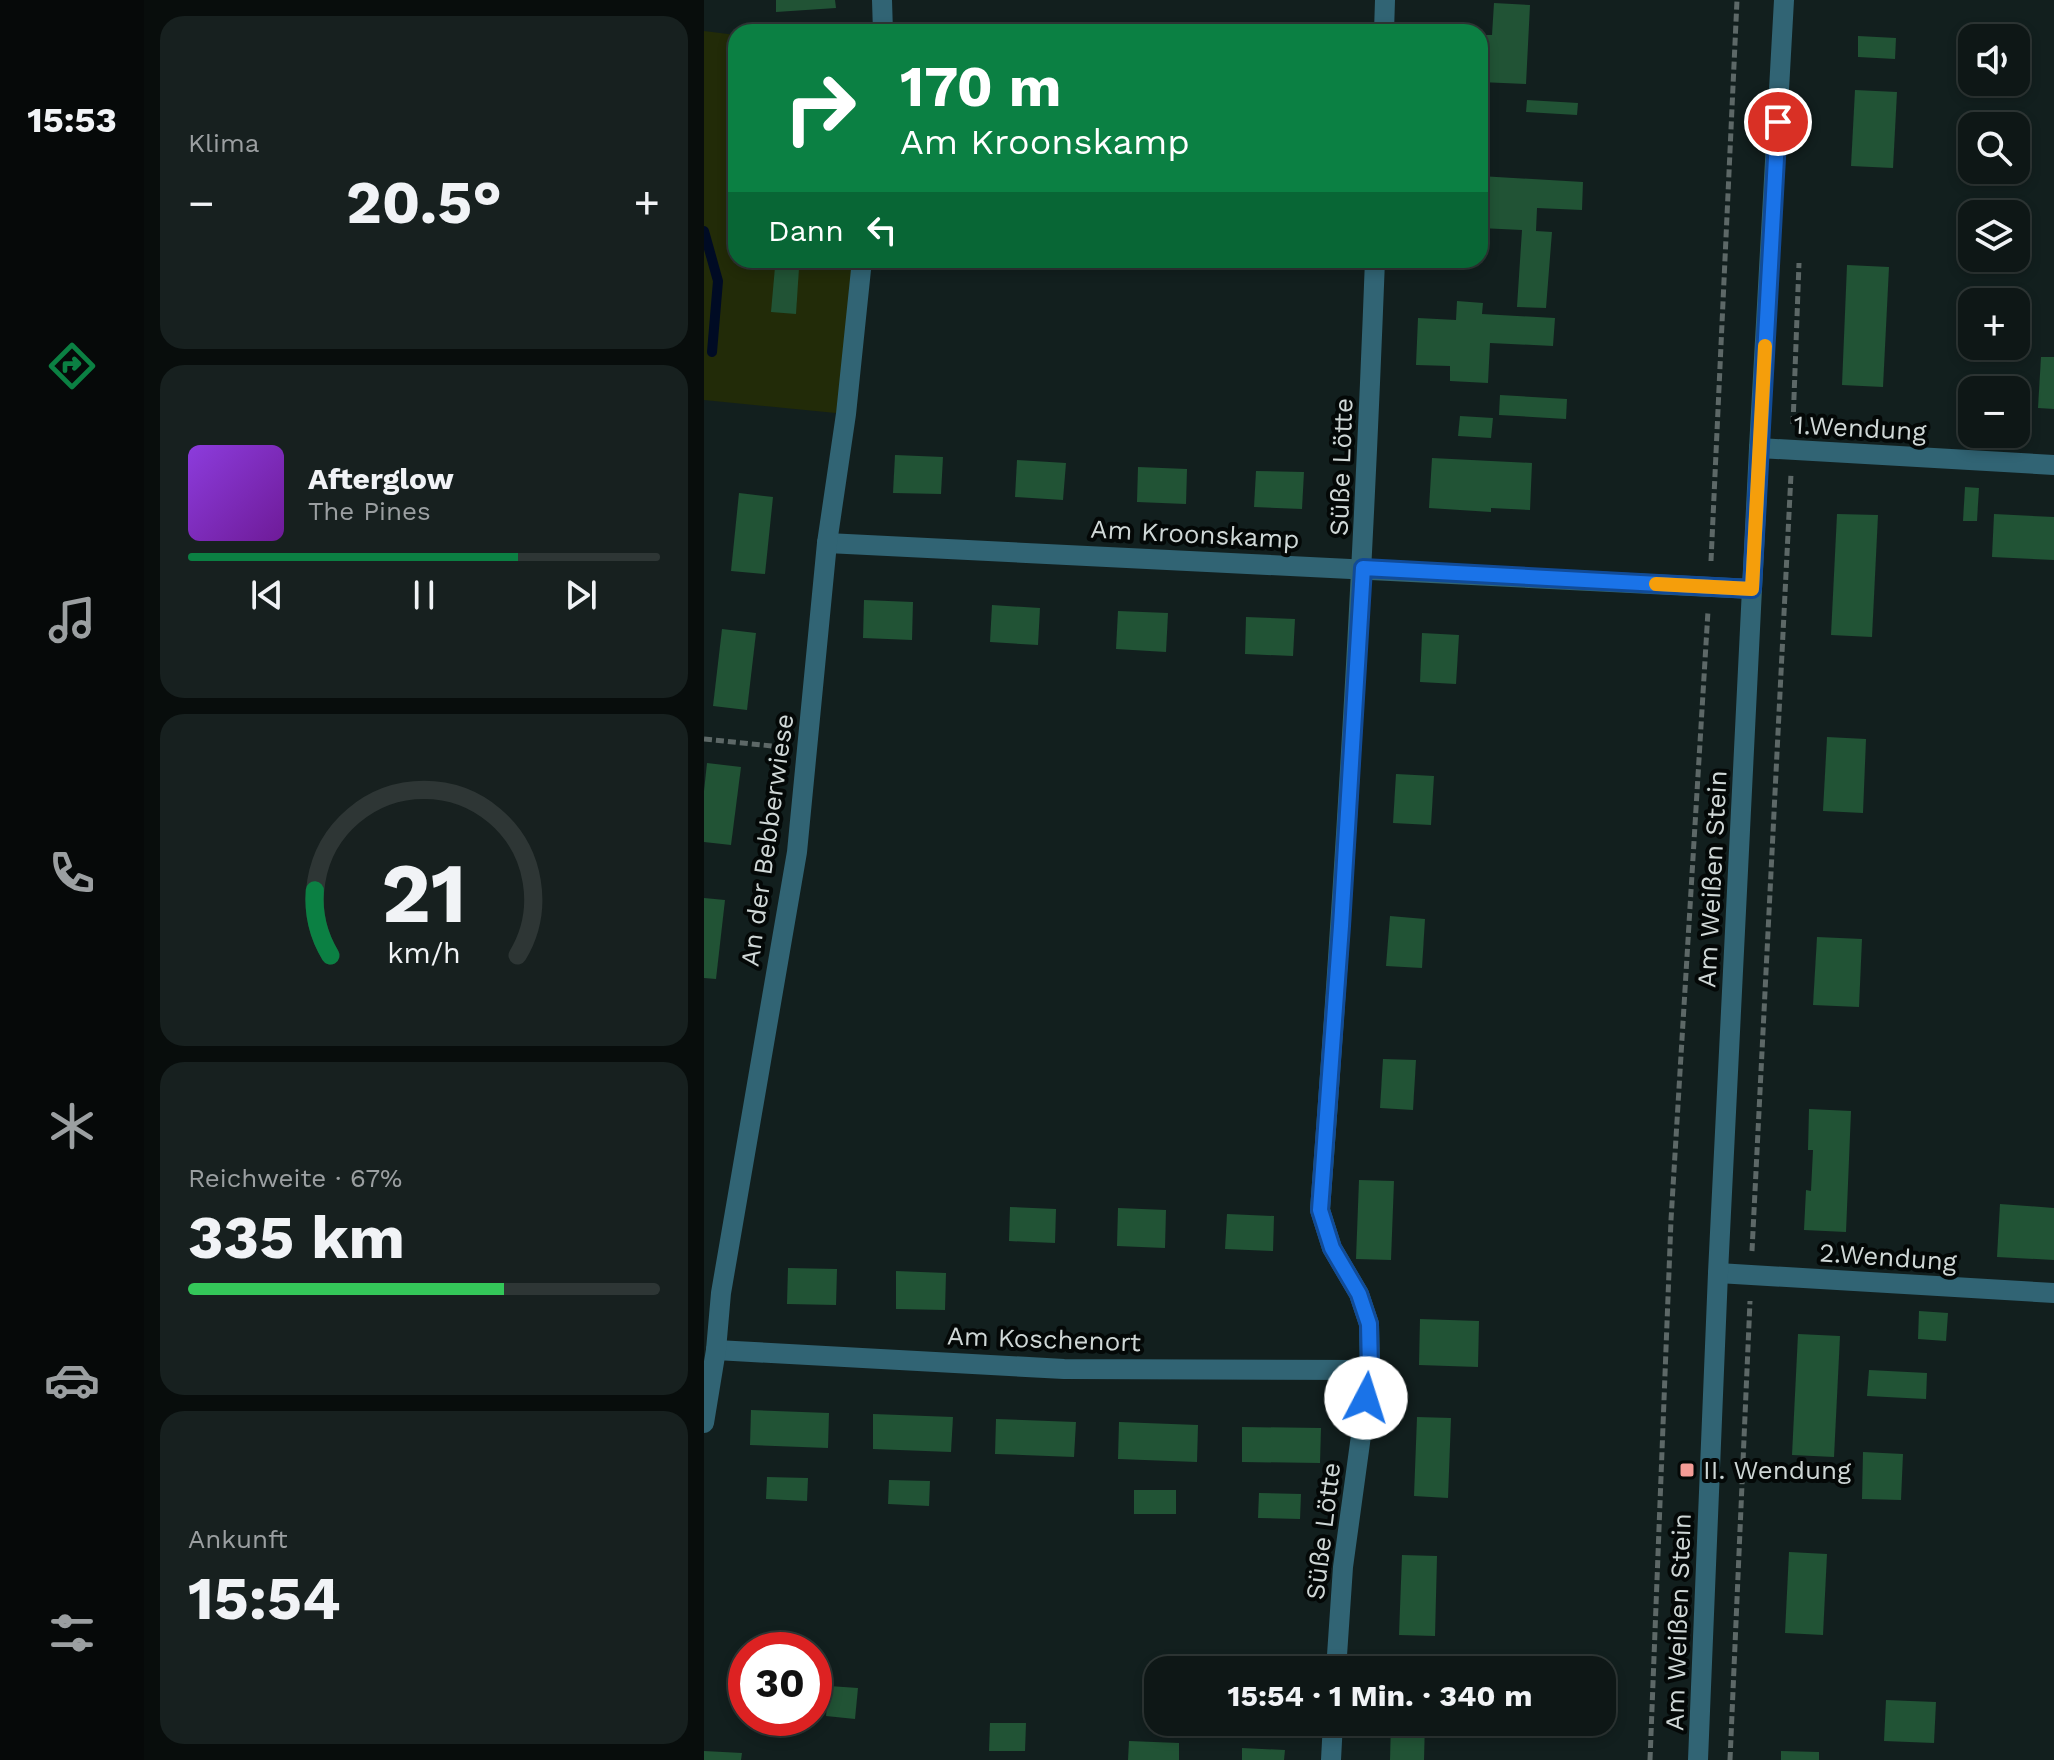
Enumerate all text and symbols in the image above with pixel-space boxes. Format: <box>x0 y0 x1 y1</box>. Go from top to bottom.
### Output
map controls <box>1958 24 2030 448</box>
button: sound <box>1958 24 2030 96</box>
text: 170 m <box>900 54 1062 120</box>
icon: right <box>768 56 872 160</box>
pin <box>1744 88 1812 156</box>
text: 15:53 <box>27 99 117 141</box>
icon: arrive <box>1756 100 1800 144</box>
button: search <box>1958 112 2030 184</box>
text: Am Kroonskamp <box>900 121 1190 163</box>
text: Klima <box>188 128 259 158</box>
text: 20.5° <box>346 167 502 238</box>
text: − <box>188 177 215 229</box>
text: + <box>633 177 660 229</box>
button: layers <box>1958 200 2030 272</box>
icon: left <box>860 208 904 252</box>
text: Dann <box>768 213 844 248</box>
button: + <box>1958 288 2030 360</box>
icon: directions <box>44 338 100 394</box>
button: − <box>1958 376 2030 448</box>
street label: Süße Lötte <box>1324 397 1358 537</box>
street label: 1.Wendung <box>1793 410 1927 446</box>
text: Afterglow <box>308 461 454 496</box>
text: The Pines <box>308 496 431 526</box>
street label: Am Kroonskamp <box>1090 514 1300 554</box>
icon: previous <box>245 573 289 617</box>
icon: pause <box>402 573 446 617</box>
icon: next <box>559 573 603 617</box>
icon: music <box>44 592 100 648</box>
street label: An der Bebberwiese <box>734 712 800 968</box>
street label: Am Weißen Stein <box>1691 769 1733 989</box>
icon: phone <box>44 845 100 901</box>
text: 21 <box>381 845 467 942</box>
text: km/h <box>387 936 461 970</box>
icon: climate <box>44 1098 100 1154</box>
text: Reichweite · 67% <box>188 1163 402 1193</box>
text: 335 km <box>188 1202 405 1273</box>
street label: 2.Wendung <box>1818 1237 1958 1277</box>
street label: Am Koschenort <box>946 1321 1142 1357</box>
icon: car <box>44 1352 100 1408</box>
position arrow <box>1324 1356 1408 1440</box>
place label: II. Wendung <box>1703 1455 1851 1485</box>
street label: Süße Lötte <box>1300 1461 1346 1601</box>
marker: II. Wendung <box>1678 1461 1696 1479</box>
street label: Am Weißen Stein <box>1659 1513 1697 1731</box>
text: Ankunft <box>188 1524 288 1554</box>
text: 15:54 <box>188 1563 341 1634</box>
icon: filters <box>44 1605 100 1661</box>
speed limit sign: 30 <box>728 1632 832 1736</box>
text: 15:54 · 1 Min. · 340 m <box>1227 1678 1533 1713</box>

